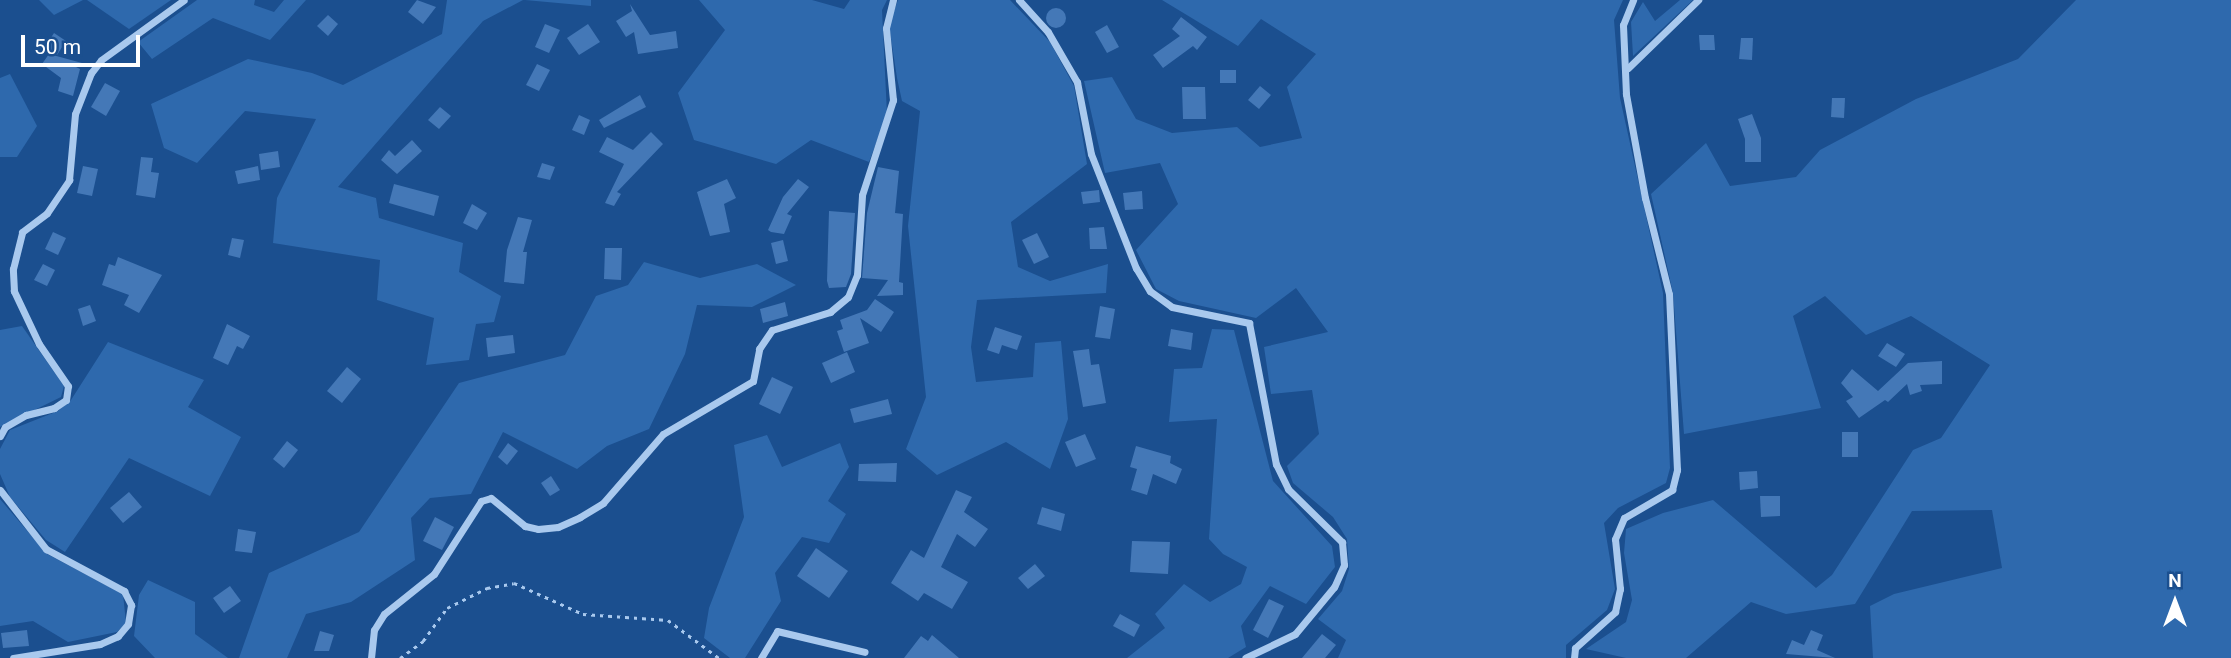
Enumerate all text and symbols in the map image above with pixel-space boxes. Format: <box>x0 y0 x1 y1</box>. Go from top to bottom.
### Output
scale bar <box>24 21 144 65</box>
text: 50 m <box>34 35 81 59</box>
north arrow <box>2140 567 2210 637</box>
text: N <box>2168 569 2182 592</box>

